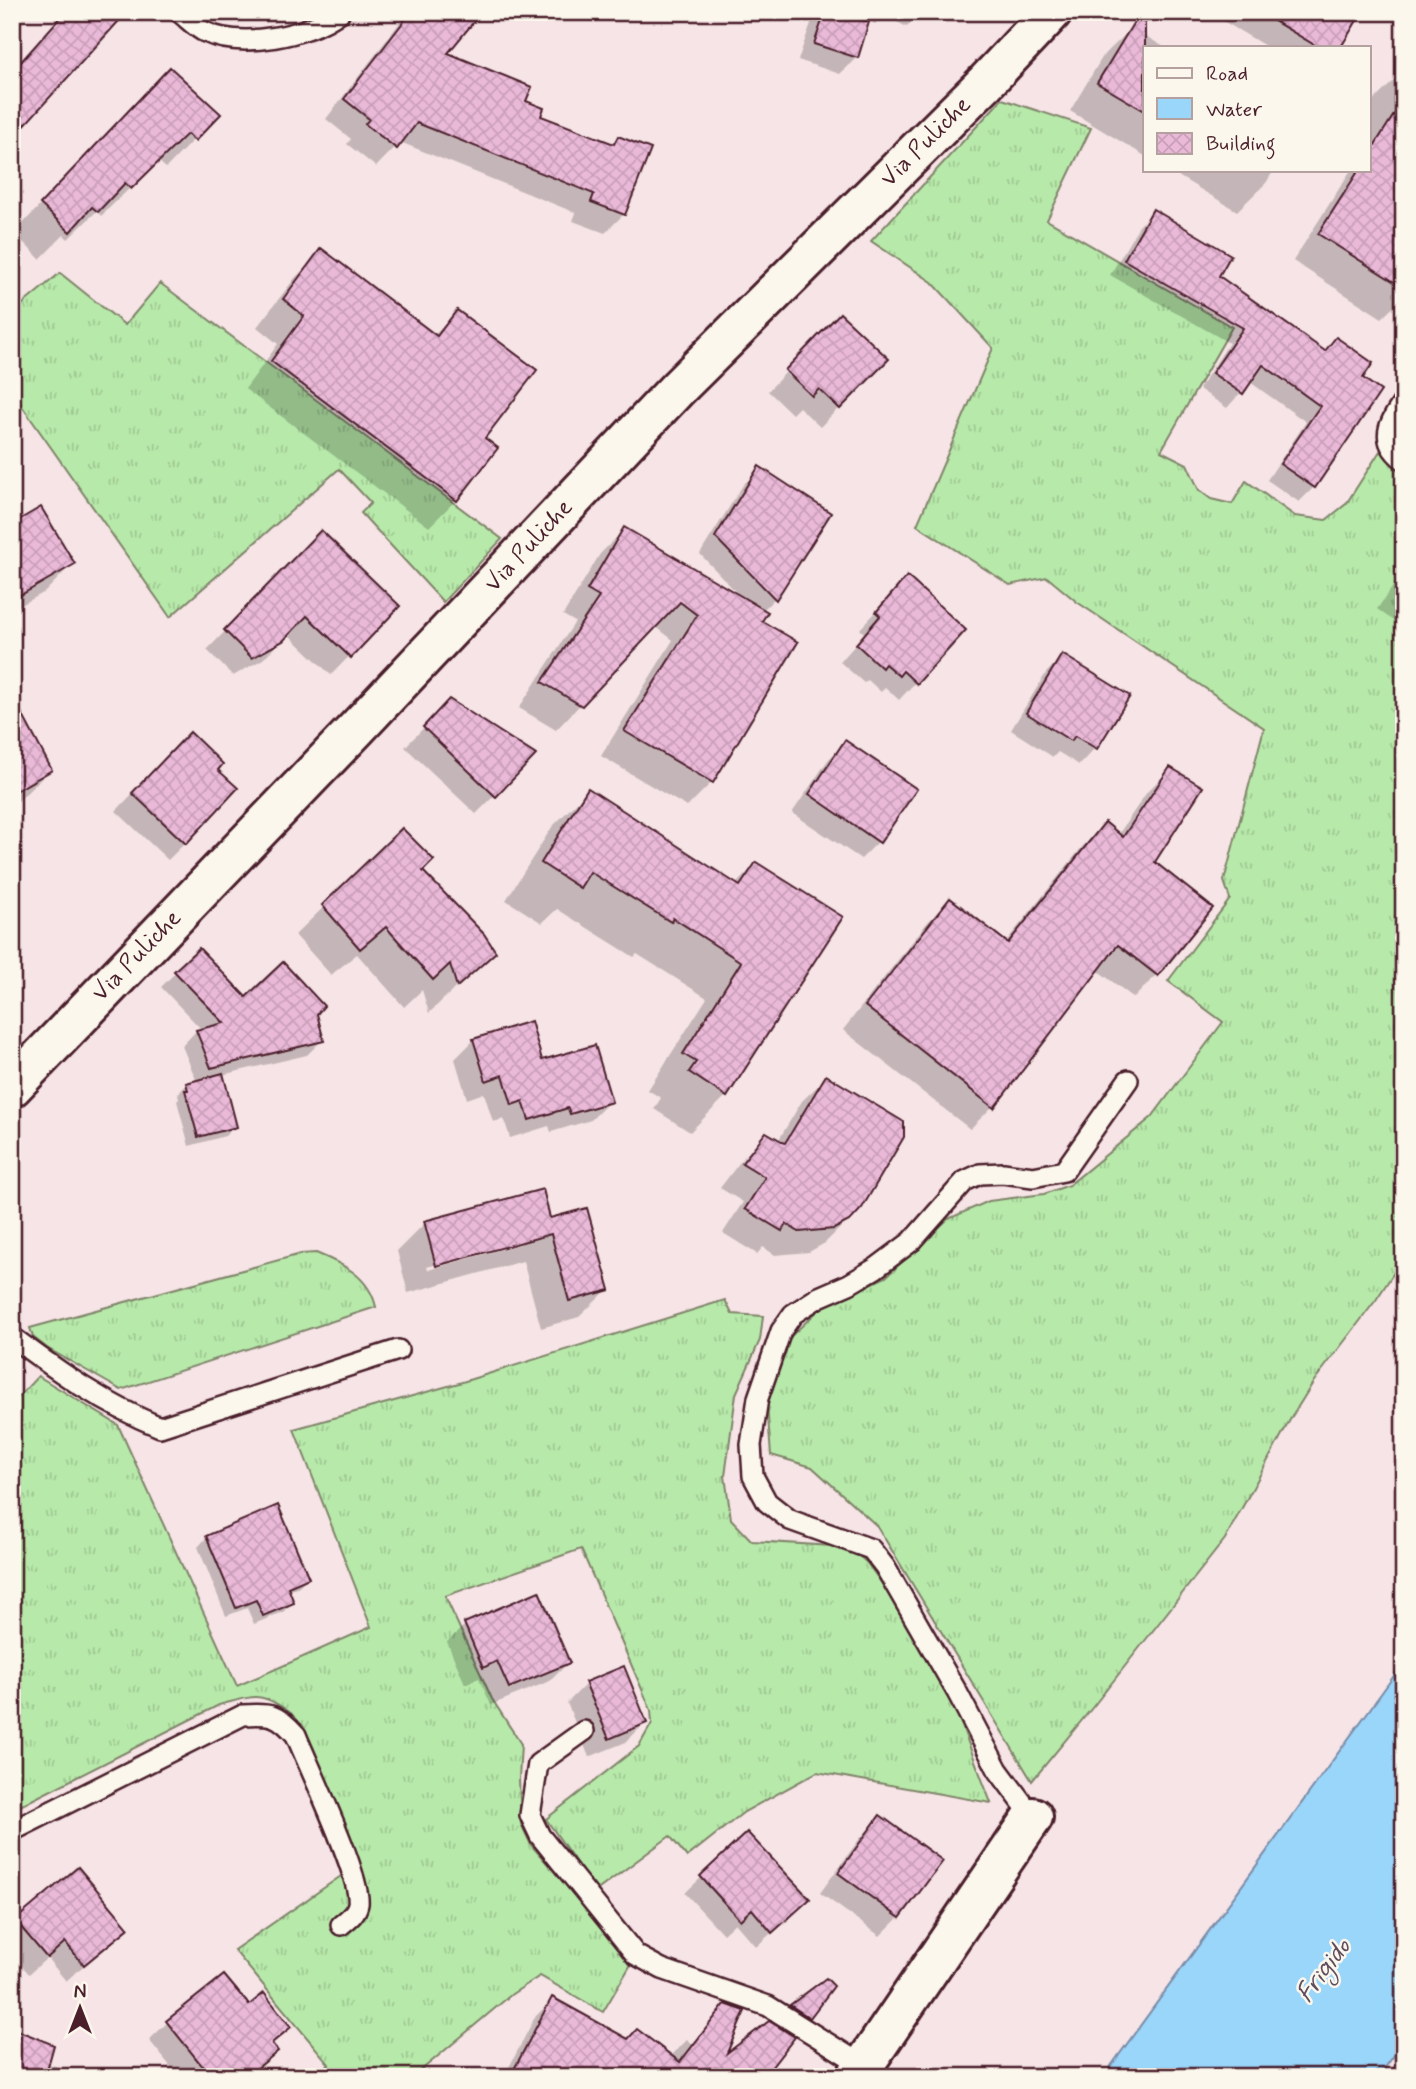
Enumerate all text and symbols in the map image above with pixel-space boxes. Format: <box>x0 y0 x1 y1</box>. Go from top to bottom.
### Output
legend <box>1143 46 1370 172</box>
text: Road <box>1206 60 1248 88</box>
street label: Via Puliche <box>874 90 978 194</box>
text: Water <box>1206 96 1262 124</box>
text: Building <box>1206 130 1276 160</box>
street label: Via Puliche <box>478 493 580 599</box>
street label: Via Puliche <box>86 903 189 1009</box>
water label: Frigido <box>1289 1931 1361 2011</box>
north arrow <box>46 1974 116 2044</box>
text: N <box>74 1980 86 2005</box>

